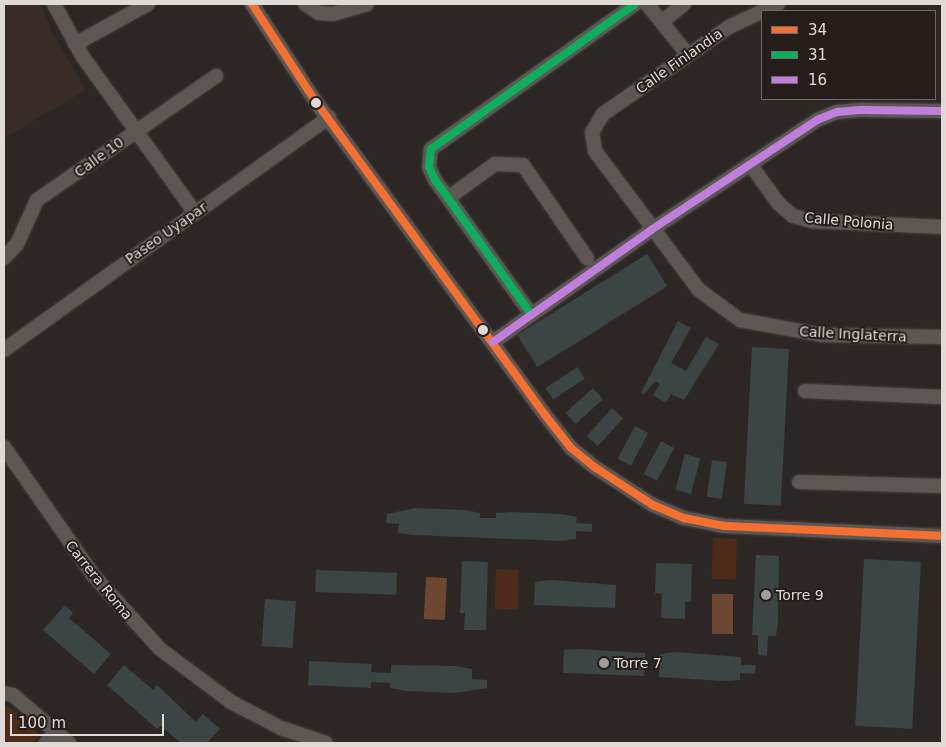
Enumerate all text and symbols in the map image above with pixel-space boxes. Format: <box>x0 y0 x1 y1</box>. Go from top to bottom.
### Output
legend <box>761 10 936 100</box>
text: 34 <box>808 21 827 39</box>
street label: Calle Finlandia <box>633 25 725 97</box>
text: 31 <box>808 46 827 64</box>
text: 16 <box>808 71 827 89</box>
unlabelled marker <box>311 98 321 108</box>
street label: Calle 10 <box>71 133 127 181</box>
street label: Paseo Uyapar <box>122 199 210 267</box>
street label: Calle Polonia <box>804 209 894 233</box>
street label: Calle Inglaterra <box>799 323 907 345</box>
unlabelled marker <box>478 325 488 335</box>
street label: Carrera Roma <box>62 537 136 623</box>
place label: Torre 9 <box>776 587 824 603</box>
marker: Torre 9 <box>760 589 772 601</box>
place label: Torre 7 <box>614 655 662 671</box>
marker: Torre 7 <box>598 657 610 669</box>
scale bar <box>12 704 166 736</box>
text: 100 m <box>18 714 66 732</box>

